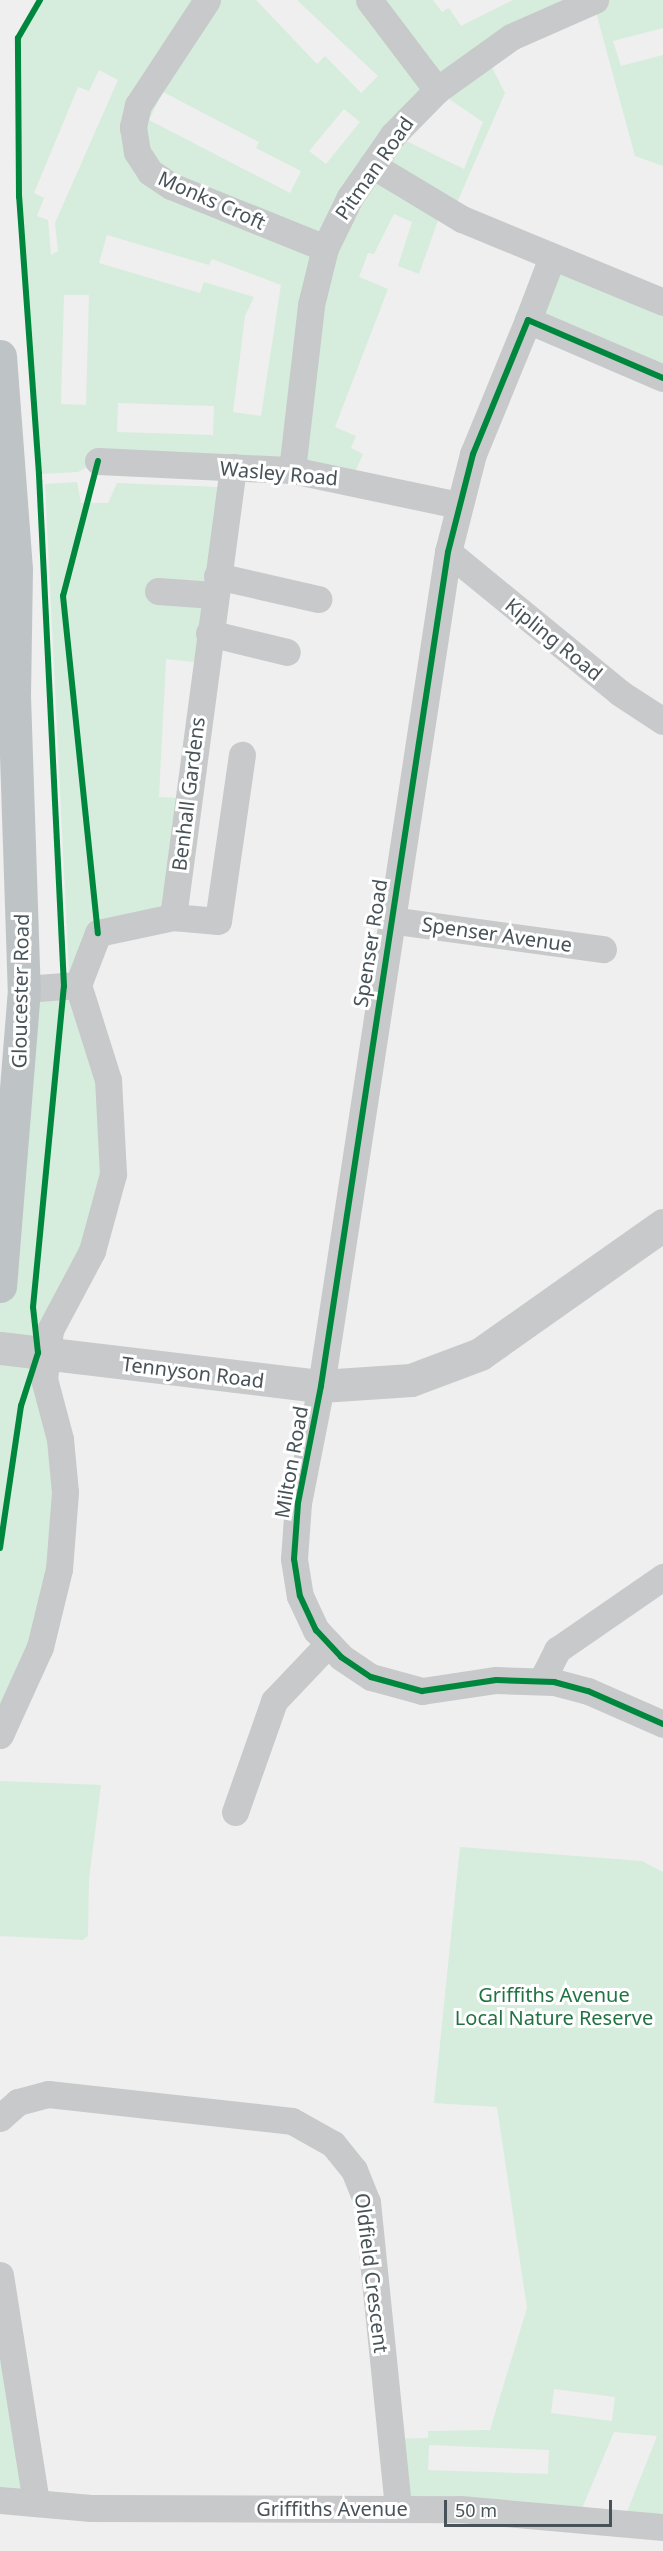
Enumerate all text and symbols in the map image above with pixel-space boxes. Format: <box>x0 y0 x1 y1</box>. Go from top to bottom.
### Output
street label: Pitman Road <box>330 112 418 224</box>
street label: Monks Croft <box>155 166 269 234</box>
street label: Wasley Road <box>219 456 339 490</box>
street label: Kipling Road <box>501 593 607 685</box>
street label: Benhall Gardens <box>167 716 209 872</box>
street label: Spenser Road <box>348 877 392 1009</box>
street label: Spenser Avenue <box>420 912 574 956</box>
street label: Gloucester Road <box>7 913 33 1069</box>
street label: Tennyson Road <box>120 1351 266 1393</box>
street label: Milton Road <box>269 1404 313 1520</box>
park label: Griffiths Avenue Local Nature Reserve <box>455 1983 653 2030</box>
street label: Oldfield Crescent <box>350 2192 394 2354</box>
scale bar <box>447 2488 615 2526</box>
street label: Griffiths Avenue <box>256 2496 408 2520</box>
text: 50 m <box>455 2498 497 2522</box>

